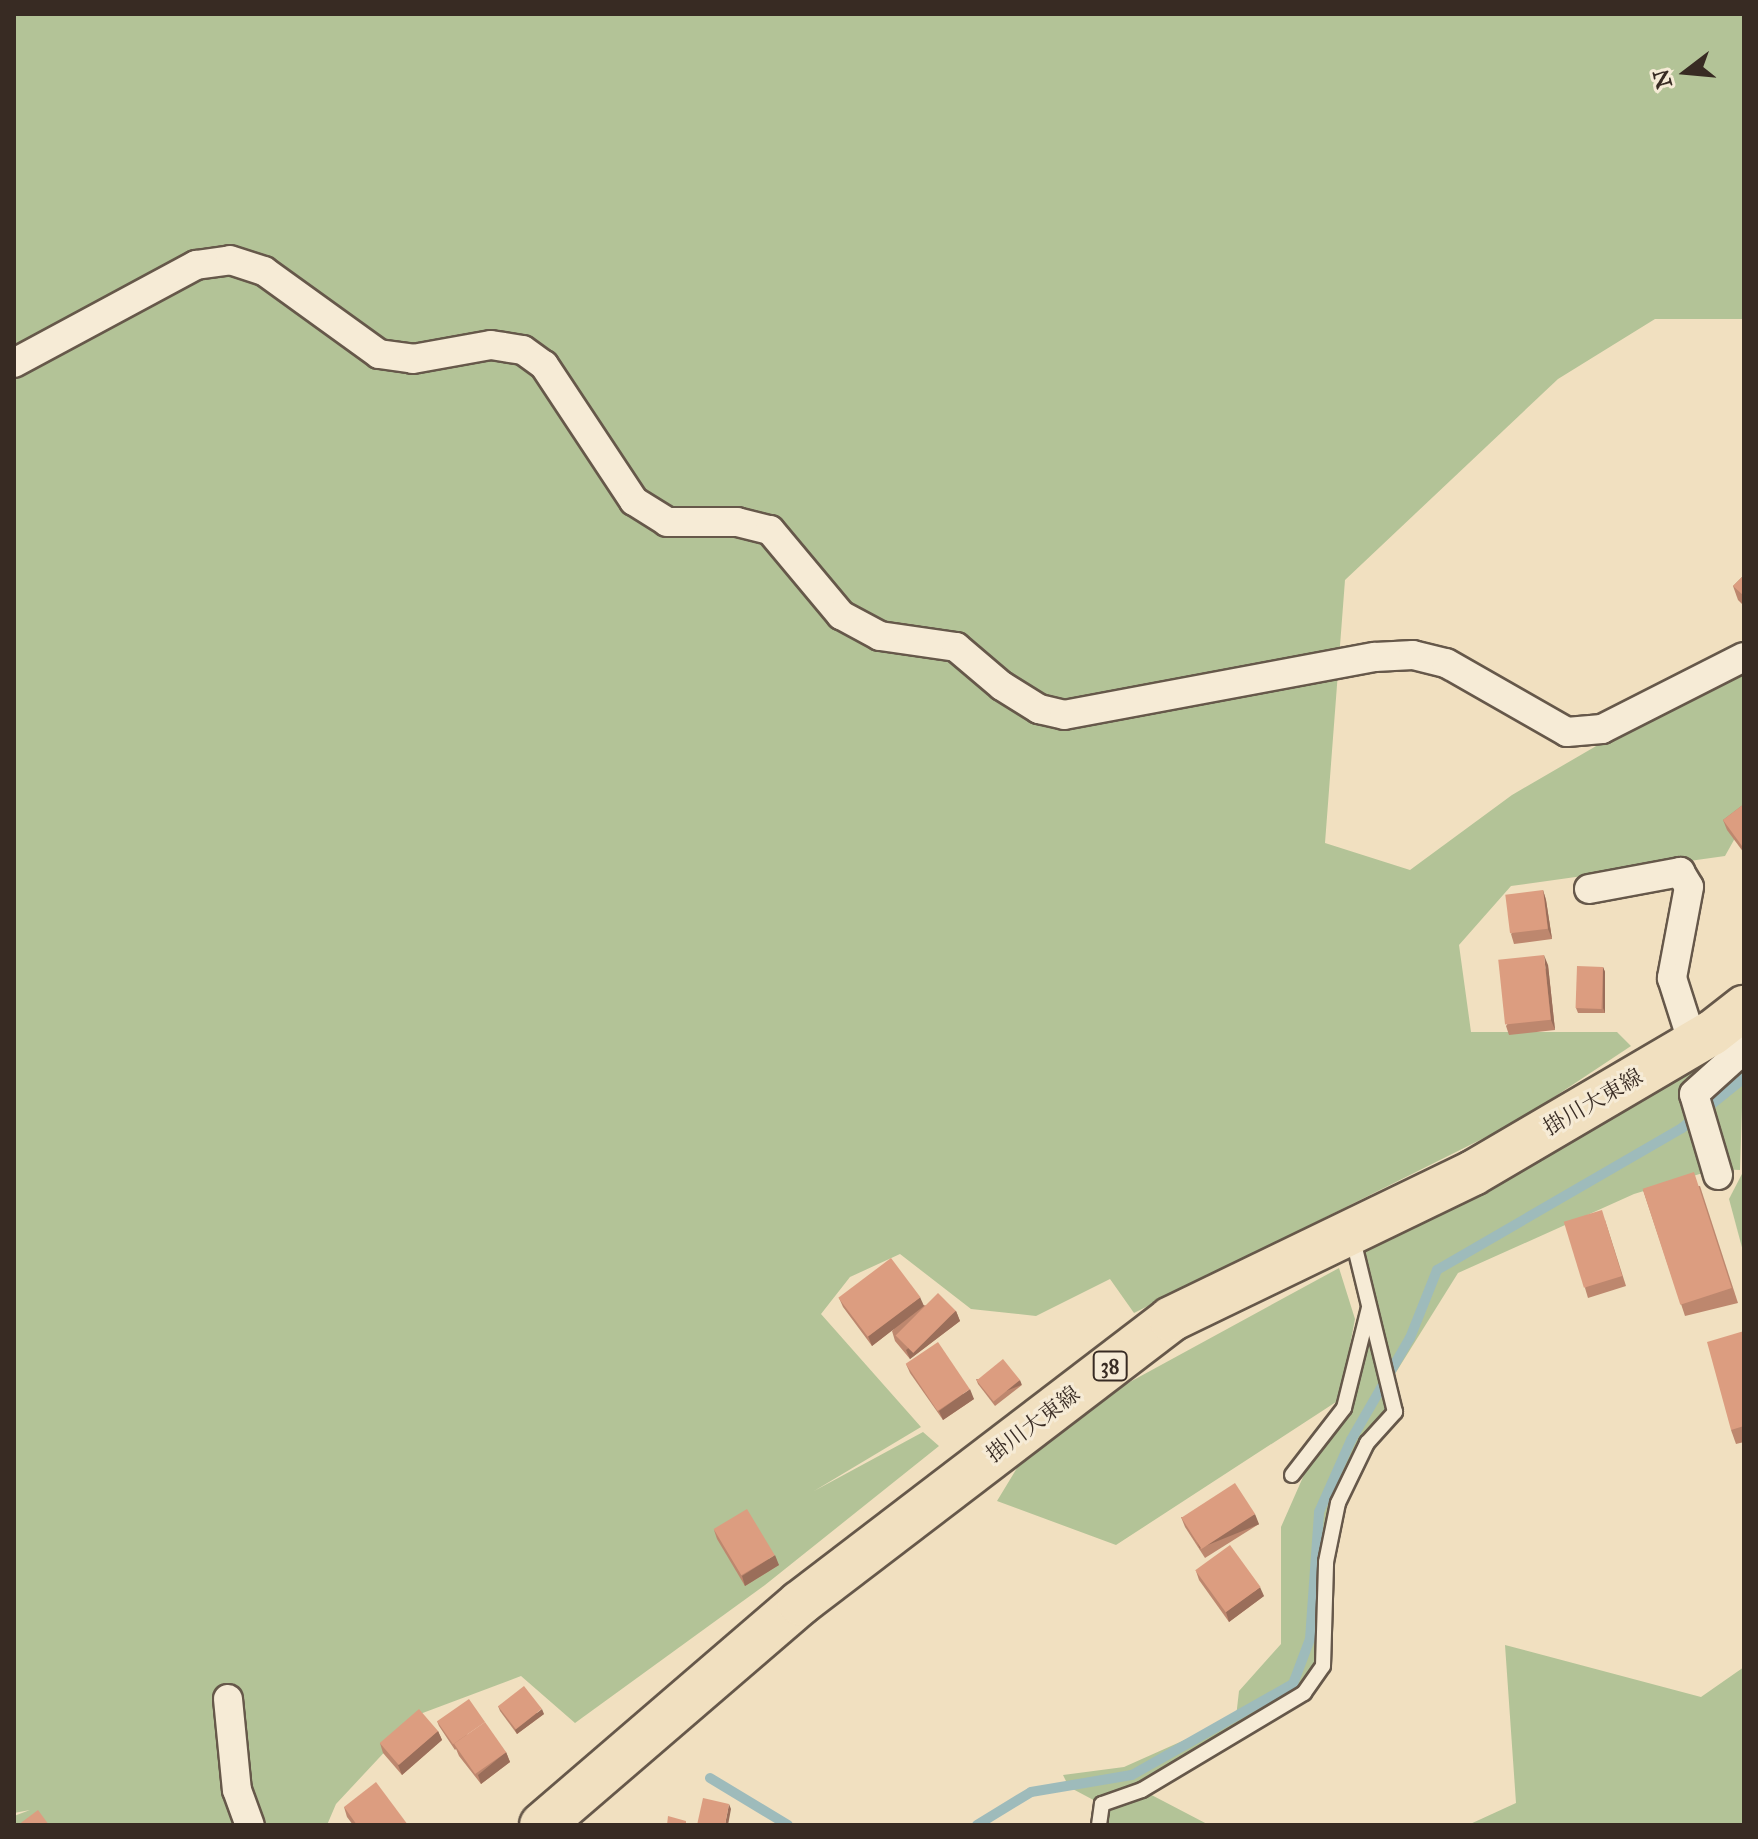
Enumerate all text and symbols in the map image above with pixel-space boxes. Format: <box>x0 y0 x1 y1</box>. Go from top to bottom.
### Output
north arrow <box>1646 32 1726 112</box>
text: N <box>1647 66 1678 91</box>
street label: 掛川大東線 <box>1539 1063 1647 1141</box>
road number: 38 <box>1092 1350 1128 1382</box>
street label: 掛川大東線 <box>981 1380 1085 1468</box>

